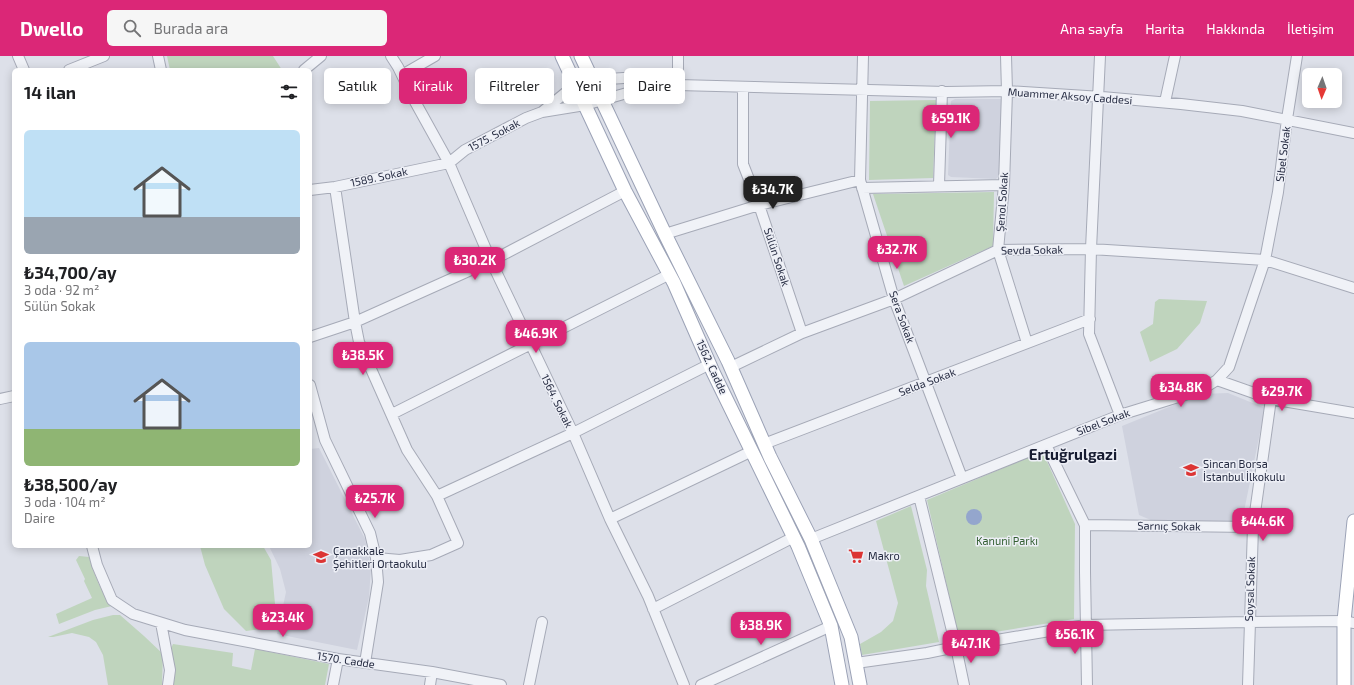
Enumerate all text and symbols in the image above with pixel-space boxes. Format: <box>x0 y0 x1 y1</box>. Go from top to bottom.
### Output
search box <box>107 10 387 46</box>
text: Dwello <box>20 17 83 40</box>
icon: search <box>121 17 143 39</box>
text: Burada ara <box>153 19 228 37</box>
text: Ana sayfa <box>1060 20 1123 37</box>
text: Harita <box>1145 20 1184 37</box>
text: Hakkında <box>1206 20 1265 37</box>
text: İletişim <box>1287 20 1334 37</box>
chip: Satılık <box>324 68 391 104</box>
chip: Kiralık <box>399 68 467 104</box>
chip: Filtreler <box>475 68 554 104</box>
chip: Yeni <box>562 68 616 104</box>
chip: Daire <box>624 68 685 104</box>
north arrow <box>1302 68 1342 108</box>
map controls <box>1302 68 1342 108</box>
icon: filters <box>278 81 300 103</box>
text: 14 ilan <box>24 82 76 102</box>
street label: Muammer Aksoy Caddesi <box>1007 85 1133 106</box>
pin: ₺59.1K <box>918 105 984 139</box>
text: ₺59.1K <box>931 110 971 126</box>
street label: 1575. Sokak <box>466 115 522 154</box>
street label: Sibel Sokak <box>1273 125 1292 183</box>
icon: home <box>126 156 198 228</box>
street label: 1589. Sokak <box>349 164 409 189</box>
street label: Şenol Sokak <box>993 171 1012 232</box>
pin: ₺34.7K <box>740 176 806 210</box>
text: ₺34.7K <box>752 181 794 197</box>
street label: Sülün Sokak <box>762 226 793 288</box>
pin: ₺32.7K <box>864 236 930 270</box>
text: ₺32.7K <box>877 241 917 257</box>
street label: Sevda Sokak <box>1001 242 1064 257</box>
pin: ₺30.2K <box>442 247 508 281</box>
text: ₺30.2K <box>454 252 496 268</box>
text: ₺34,700/ay <box>24 262 117 282</box>
text: 3 oda · 92 m² <box>24 282 99 298</box>
street label: Sera Sokak <box>887 289 918 345</box>
text: Sülün Sokak <box>24 298 95 314</box>
pin: ₺46.9K <box>503 320 569 354</box>
text: ₺46.9K <box>515 325 557 341</box>
street label: 1562. Cadde <box>694 338 731 396</box>
pin: ₺38.5K <box>330 342 396 376</box>
text: ₺38.5K <box>342 347 384 363</box>
street label: Selda Sokak <box>897 365 957 398</box>
icon: home <box>126 368 198 440</box>
street label: 1564. Sokak <box>539 372 576 430</box>
pin: ₺34.8K <box>1148 374 1214 408</box>
pin: ₺29.7K <box>1249 378 1315 412</box>
text: ₺34.8K <box>1160 379 1202 395</box>
text: ₺29.7K <box>1262 383 1302 399</box>
street label: Sibel Sokak <box>1074 405 1132 438</box>
district label: Ertuğrulgazi <box>1029 445 1117 463</box>
place label: Sincan Borsa İstanbul İlkokulu <box>1203 457 1285 483</box>
school or university icon: Sincan Borsa İstanbul İlkokulu <box>1182 461 1200 479</box>
text: ₺38,500/ay <box>24 474 117 494</box>
pin: ₺25.7K <box>342 485 408 519</box>
text: ₺25.7K <box>355 490 395 506</box>
text: 3 oda · 104 m² <box>24 494 106 510</box>
pin: ₺44.6K <box>1230 508 1296 542</box>
text: Daire <box>24 510 55 526</box>
text: ₺44.6K <box>1241 513 1285 529</box>
street label: Sarnıç Sokak <box>1137 518 1201 534</box>
park label: Kanuni Parkı <box>976 534 1038 547</box>
place label: Çanakkale Şehitleri Ortaokulu <box>333 544 427 572</box>
supermarket icon: Makro <box>847 547 865 565</box>
school or university icon: Çanakkale Şehitleri Ortaokulu <box>312 548 330 566</box>
place label: Makro <box>868 549 900 562</box>
street label: Soysal Sokak <box>1242 556 1257 622</box>
pin: ₺23.4K <box>250 604 316 638</box>
text: ₺23.4K <box>262 609 304 625</box>
pin: ₺38.9K <box>728 612 794 646</box>
text: ₺38.9K <box>740 617 782 633</box>
pin: ₺56.1K <box>1042 621 1108 655</box>
text: ₺56.1K <box>1055 626 1095 642</box>
pin: ₺47.1K <box>938 630 1004 664</box>
text: ₺47.1K <box>952 635 990 651</box>
street label: 1570. Cadde <box>316 649 376 671</box>

